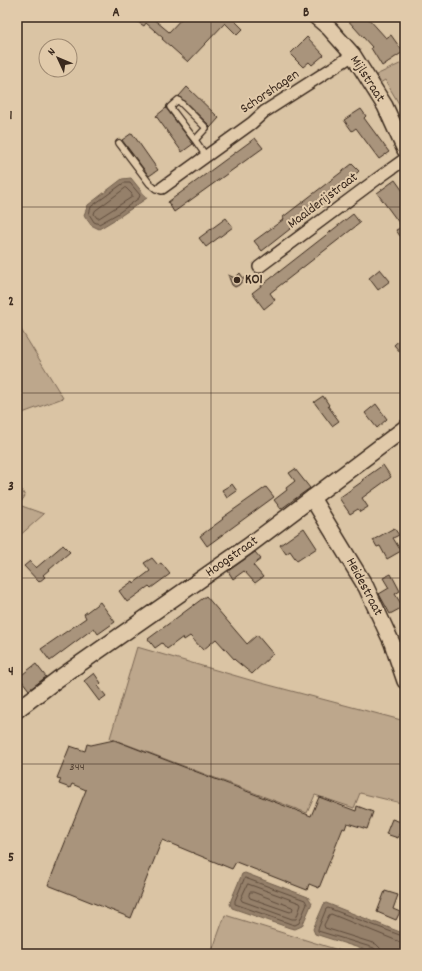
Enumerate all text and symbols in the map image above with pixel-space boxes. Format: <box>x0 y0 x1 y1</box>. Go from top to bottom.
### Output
text: A <box>112 4 120 23</box>
text: B <box>303 4 309 23</box>
north arrow <box>38 38 78 78</box>
text: N <box>45 45 60 60</box>
street label: Mijlstraat <box>344 52 390 106</box>
street label: Schorshagen <box>237 65 303 119</box>
text: 1 <box>10 107 13 126</box>
street label: Maalderijstraat <box>284 168 362 234</box>
place label: KO1 <box>245 270 263 290</box>
marker: KO1 <box>232 275 242 285</box>
text: 2 <box>8 293 14 312</box>
text: 3 <box>8 478 14 497</box>
street label: Hoogstraat <box>202 532 262 582</box>
street label: Heidestraat <box>340 554 388 620</box>
text: 4 <box>8 663 14 682</box>
house number: 344 <box>69 759 85 776</box>
text: 5 <box>8 849 14 868</box>

